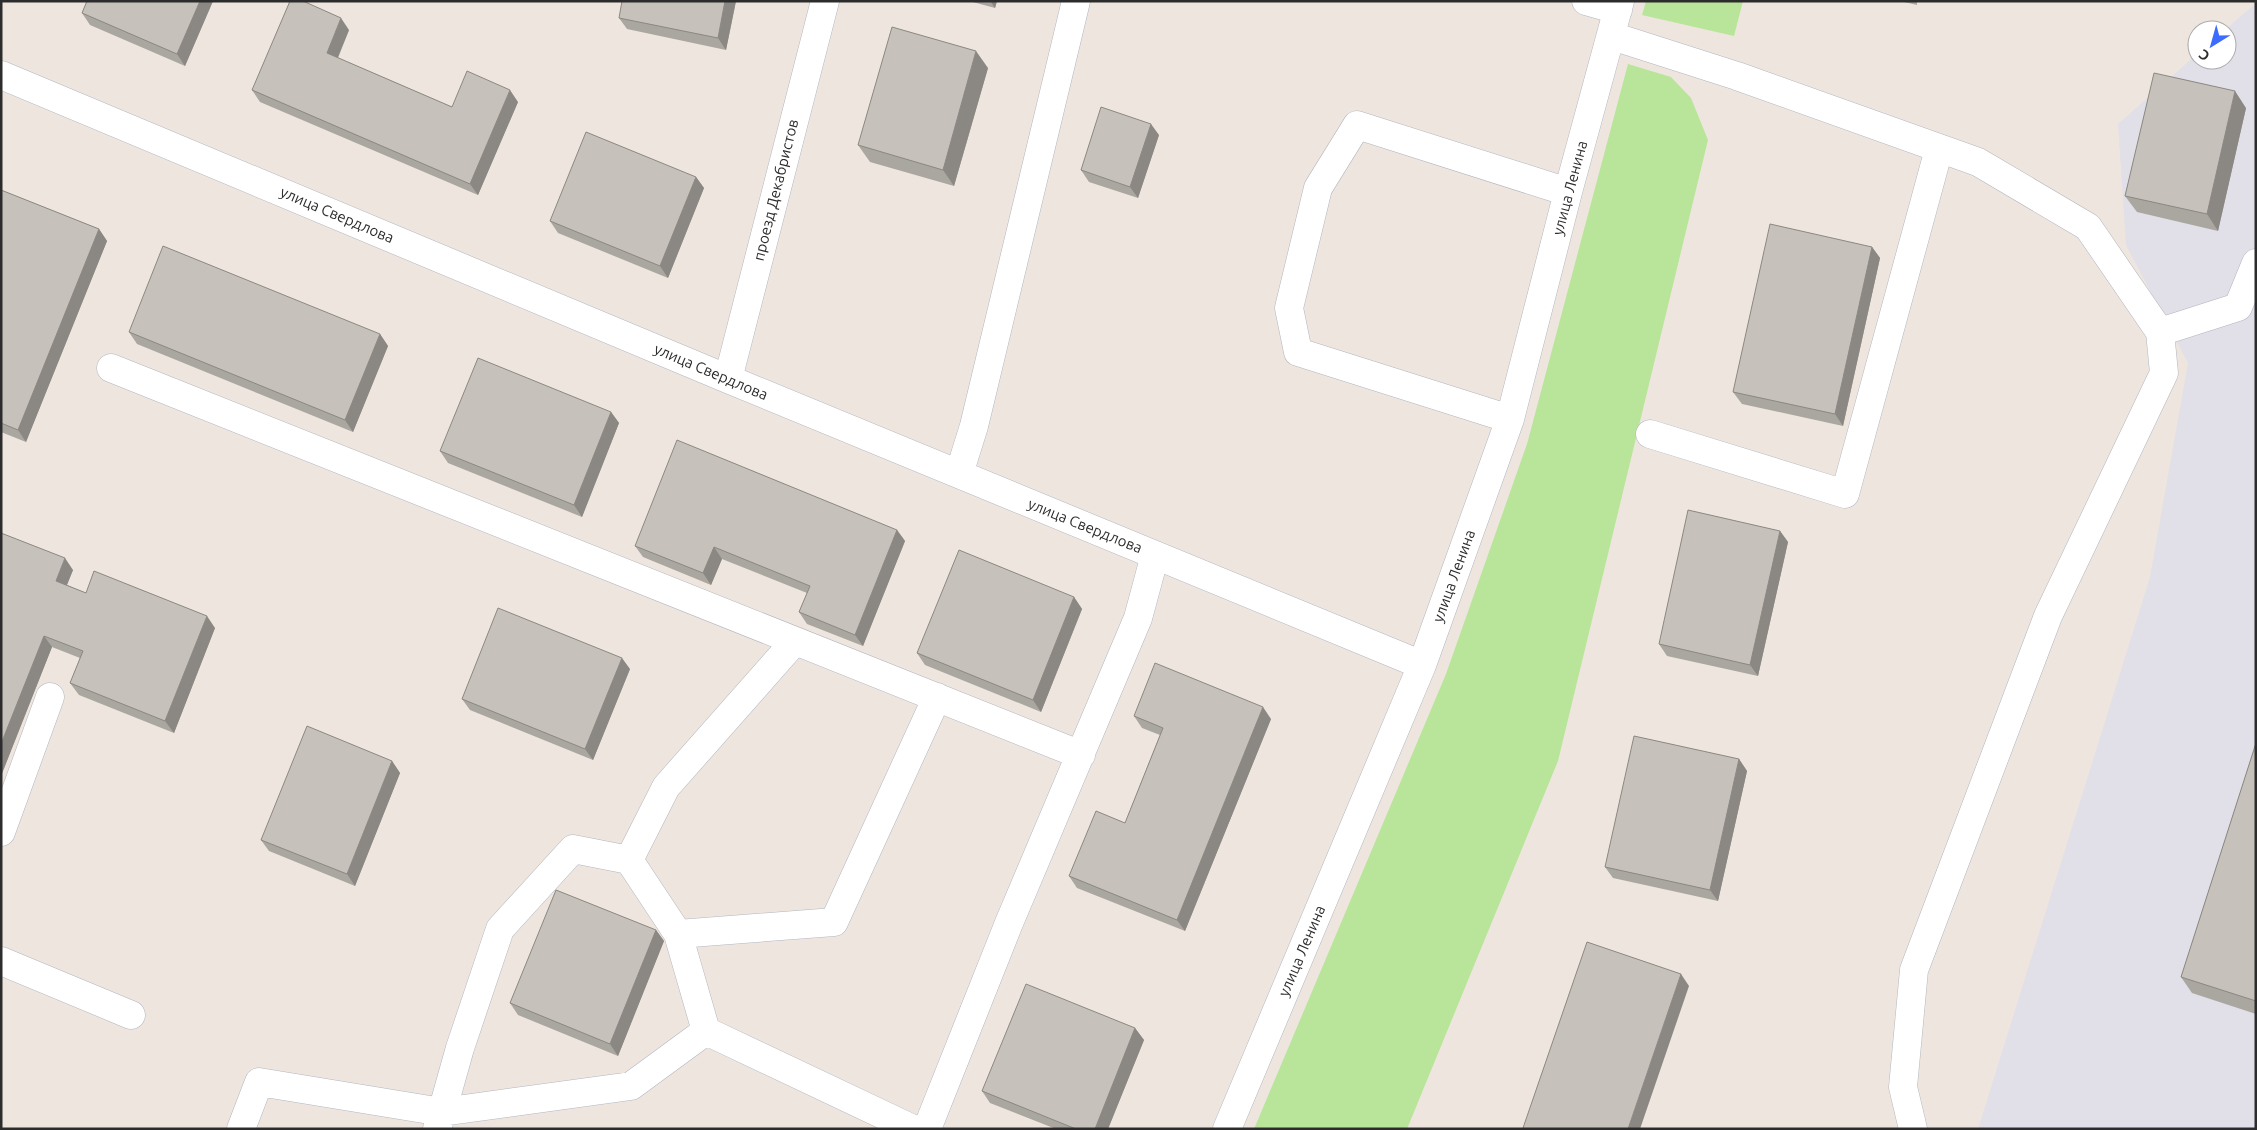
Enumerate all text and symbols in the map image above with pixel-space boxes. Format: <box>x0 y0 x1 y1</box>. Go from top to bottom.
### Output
north arrow <box>2187 20 2237 70</box>
text: С <box>2196 46 2213 64</box>
street label: проезд Декабристов <box>750 117 801 262</box>
street label: улица Ленина <box>1549 139 1590 237</box>
street label: улица Свердлова <box>278 183 397 246</box>
street label: улица Свердлова <box>652 340 771 403</box>
street label: улица Свердлова <box>1026 495 1145 556</box>
street label: улица Ленина <box>1429 527 1478 624</box>
street label: улица Ленина <box>1275 903 1328 999</box>

